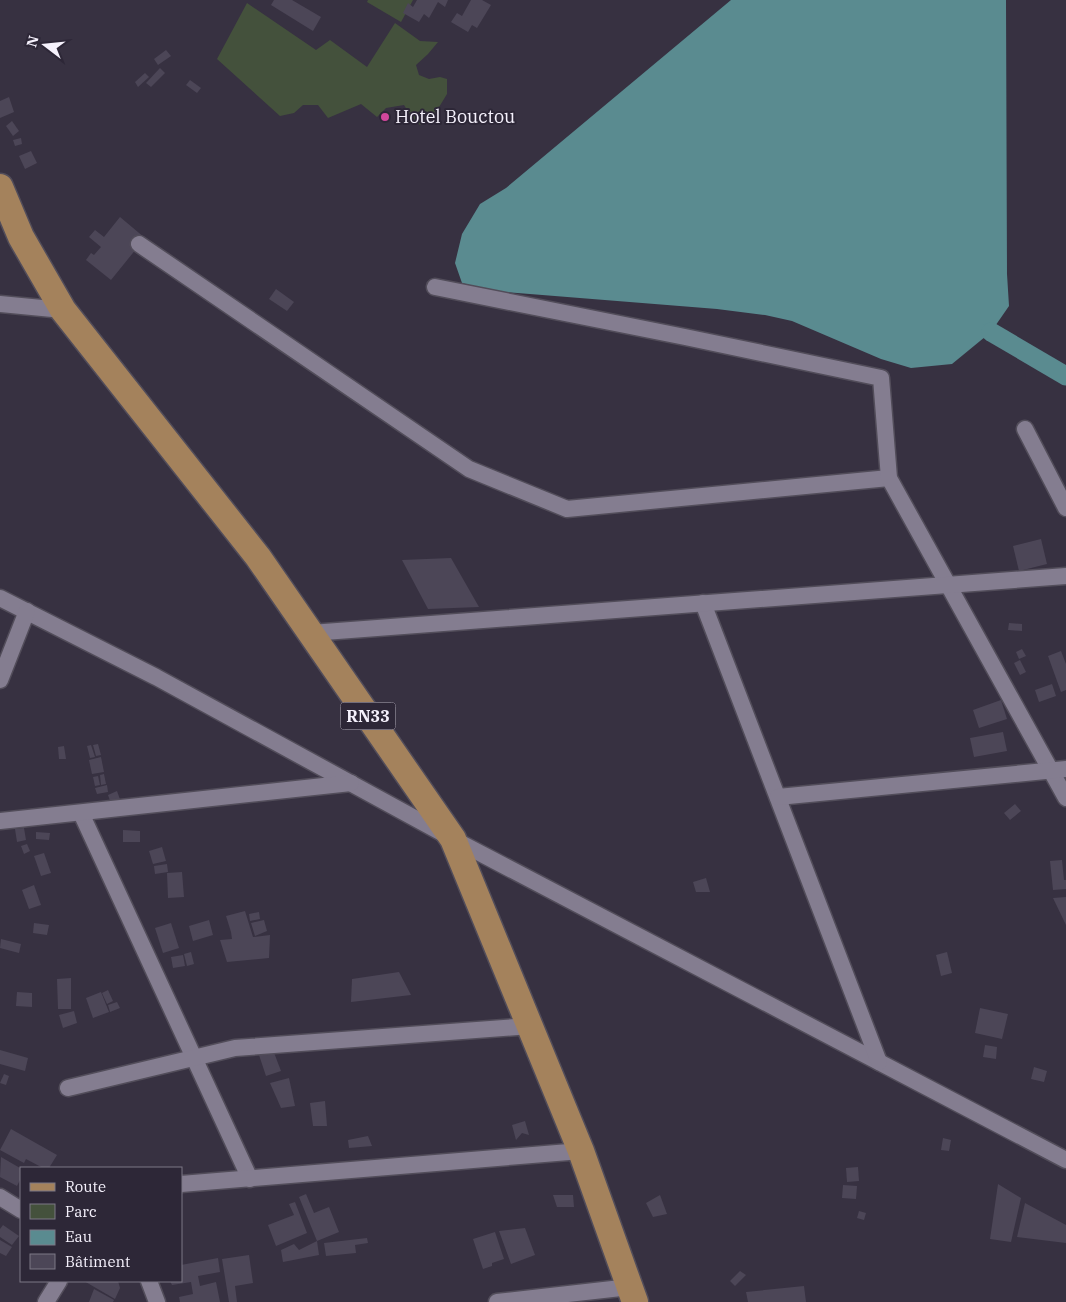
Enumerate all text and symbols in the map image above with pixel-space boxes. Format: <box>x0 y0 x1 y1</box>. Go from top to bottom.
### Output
north arrow <box>20 20 70 70</box>
text: N <box>22 34 43 49</box>
place label: Hotel Bouctou <box>395 105 515 128</box>
marker: Hotel Bouctou <box>379 111 391 123</box>
road number: RN33 <box>340 702 396 729</box>
legend <box>20 1167 182 1282</box>
text: Route <box>65 1177 106 1196</box>
text: Parc <box>65 1202 97 1221</box>
text: Eau <box>65 1227 92 1246</box>
text: Bâtiment <box>65 1252 130 1271</box>

